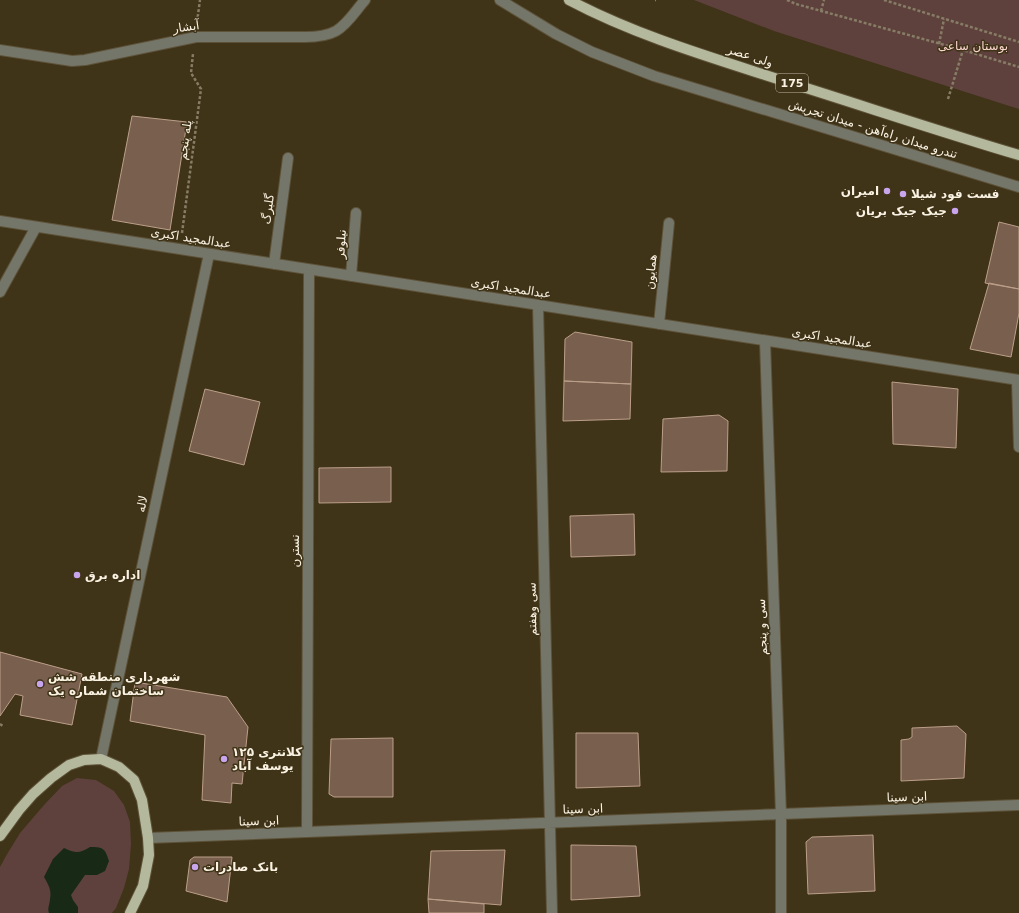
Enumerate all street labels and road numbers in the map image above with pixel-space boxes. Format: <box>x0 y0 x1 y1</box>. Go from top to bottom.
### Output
street label: آبشار <box>171 17 201 37</box>
street label: ولی عصر <box>724 42 775 71</box>
road number: 175 <box>776 74 808 92</box>
street label: تندرو میدان راه‌آهن - میدان تجریش <box>787 96 959 162</box>
street label: پله پنجم <box>175 119 195 161</box>
street label: گلبرگ <box>259 193 278 225</box>
street label: عبدالمجید اکبری <box>150 225 232 252</box>
street label: نیلوفر <box>333 229 350 260</box>
street label: همایون <box>642 254 661 290</box>
street label: عبدالمجید اکبری <box>470 275 552 302</box>
street label: عبدالمجید اکبری <box>791 325 873 352</box>
street label: لاله <box>133 494 151 514</box>
street label: نسترن <box>288 534 303 568</box>
street label: سی وهفتم <box>525 582 540 636</box>
street label: سی و پنجم <box>754 599 771 655</box>
street label: ابن سینا <box>886 789 928 806</box>
street label: ابن سینا <box>562 801 604 818</box>
street label: ابن سینا <box>238 813 280 830</box>

